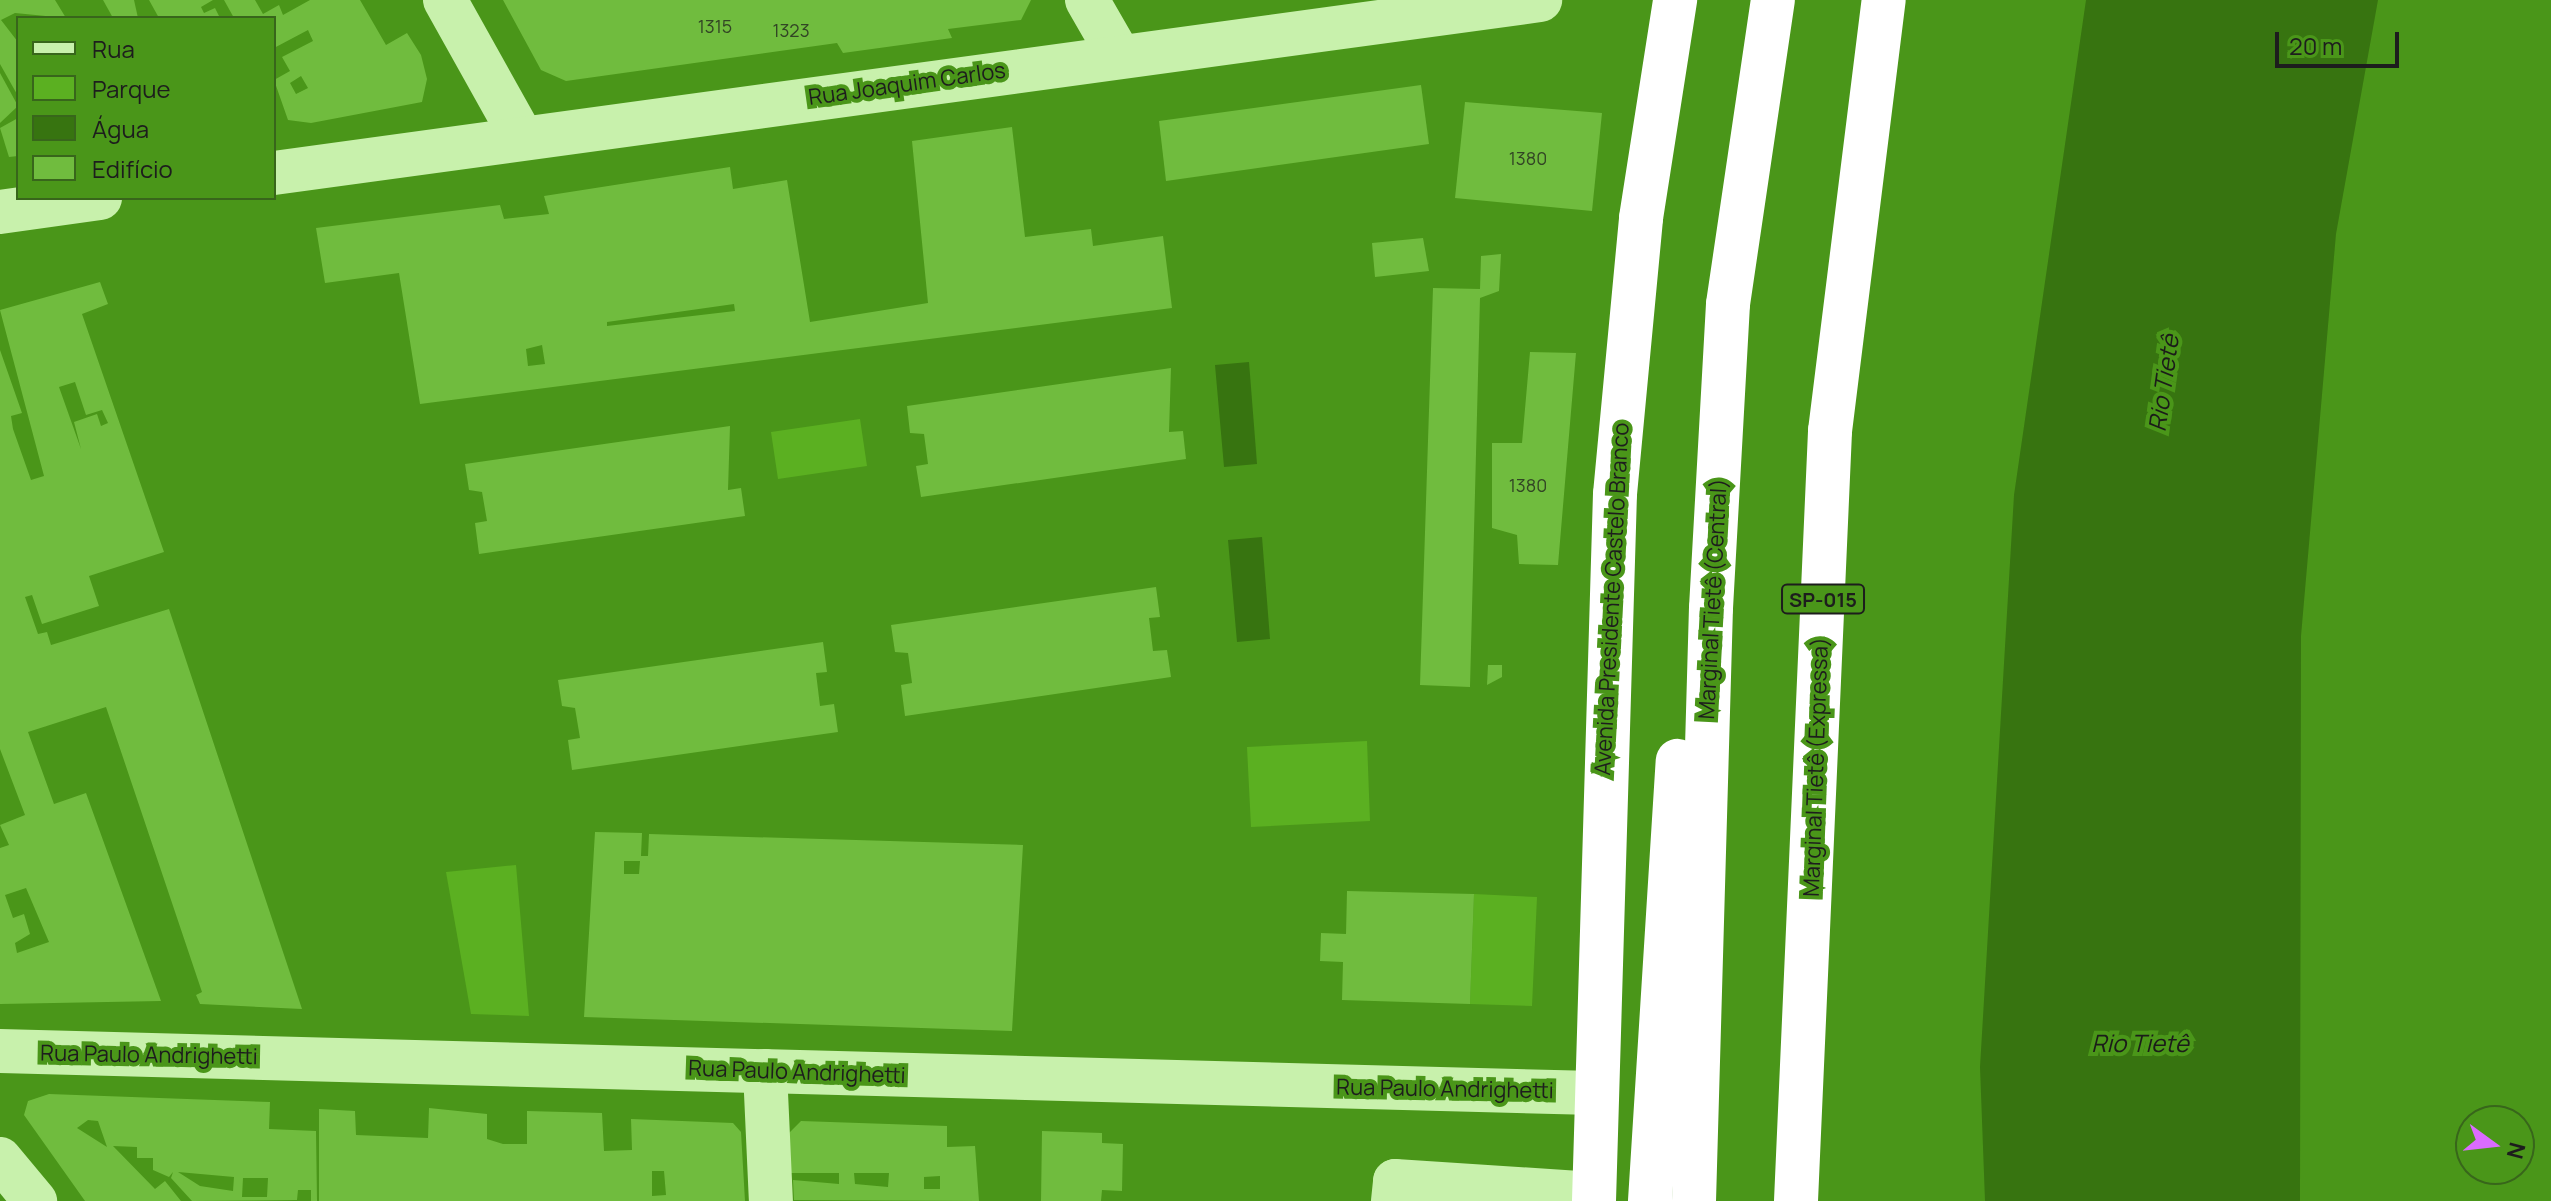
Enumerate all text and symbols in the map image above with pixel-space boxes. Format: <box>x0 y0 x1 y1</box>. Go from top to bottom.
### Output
house number: 1315 <box>698 15 732 37</box>
legend <box>16 16 276 200</box>
scale bar <box>2279 16 2403 66</box>
house number: 1323 <box>772 19 810 41</box>
text: 20 m <box>2289 29 2342 62</box>
text: Rua <box>92 32 135 65</box>
street label: Rua Joaquim Carlos <box>807 57 1007 111</box>
text: Parque <box>92 72 170 105</box>
text: Água <box>92 112 149 145</box>
house number: 1380 <box>1509 147 1547 169</box>
text: Edifício <box>92 152 173 185</box>
water label: Rio Tietê <box>2142 333 2184 433</box>
street label: Avenida Presidente Castelo Branco <box>1590 422 1634 776</box>
house number: 1380 <box>1509 474 1547 496</box>
street label: Marginal Tietê (Central) <box>1694 478 1732 720</box>
road number: SP-015 <box>1781 583 1865 615</box>
street label: Marginal Tietê (Expressa) <box>1798 637 1834 897</box>
water label: Rio Tietê <box>2091 1029 2189 1057</box>
street label: Rua Paulo Andrighetti <box>40 1040 258 1070</box>
street label: Rua Paulo Andrighetti <box>688 1055 906 1089</box>
street label: Rua Paulo Andrighetti <box>1336 1074 1554 1104</box>
north arrow <box>2455 1105 2535 1185</box>
text: N <box>2500 1139 2533 1162</box>

